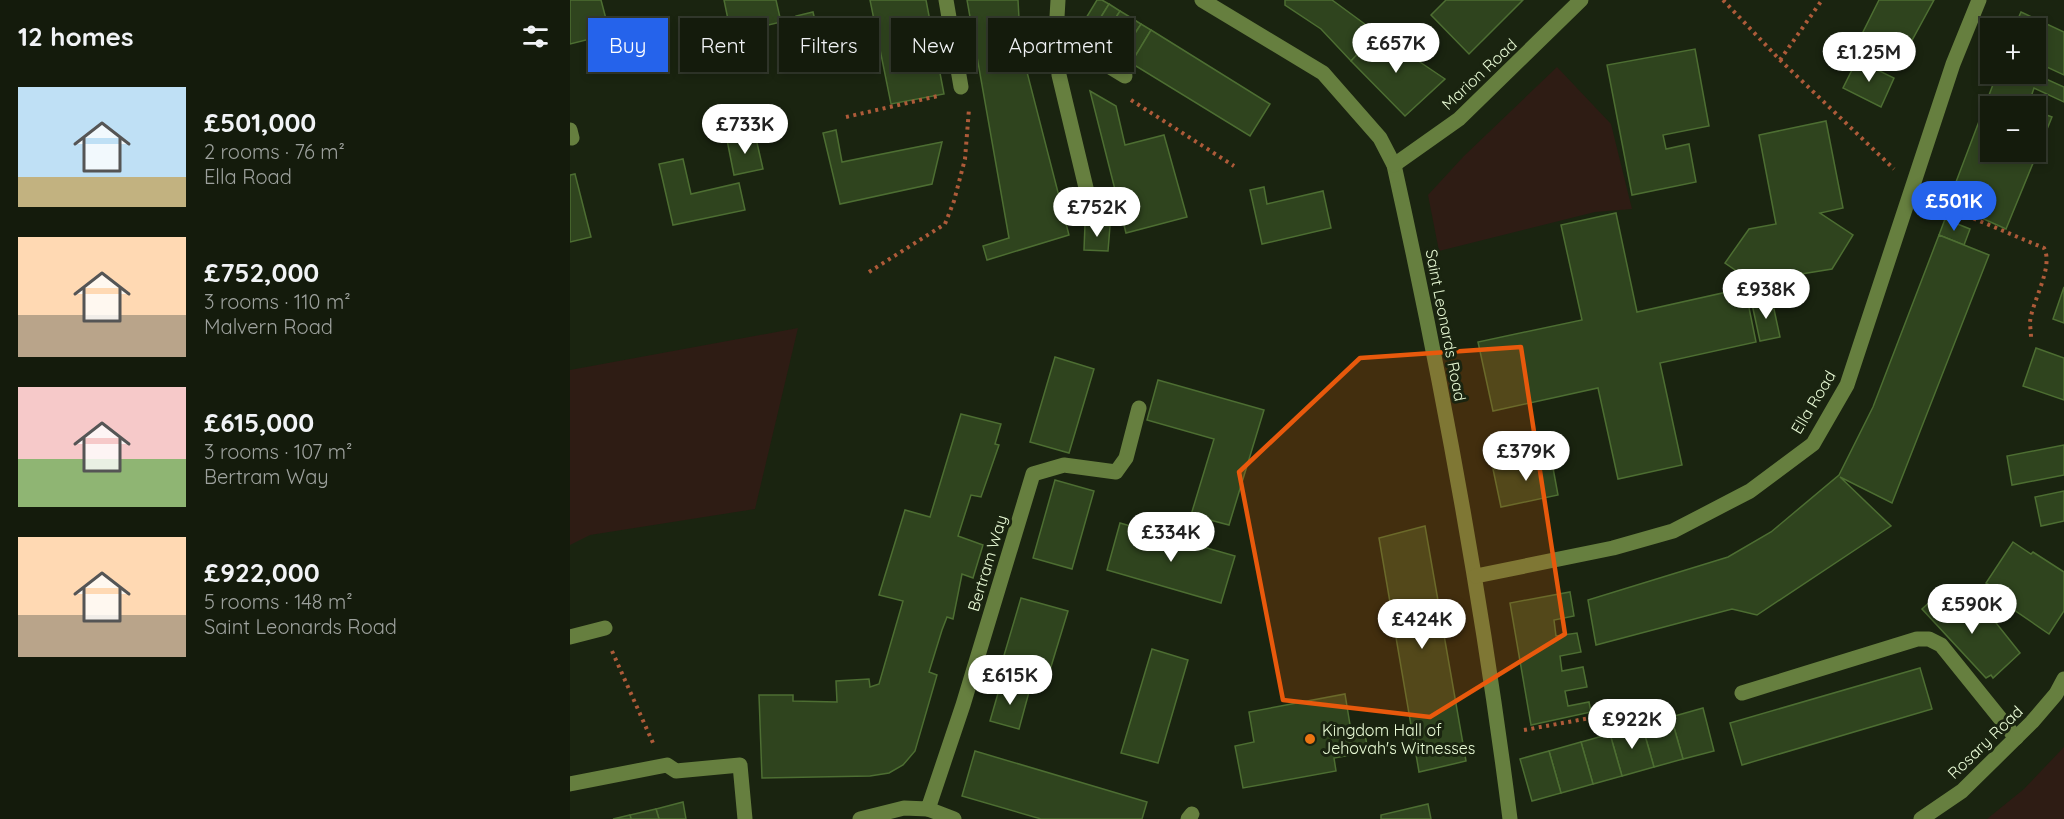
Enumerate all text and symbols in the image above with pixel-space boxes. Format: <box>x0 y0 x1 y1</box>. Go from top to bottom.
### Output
chip: Buy <box>588 18 668 72</box>
chip: Rent <box>680 18 767 72</box>
chip: Filters <box>779 18 879 72</box>
chip: New <box>891 18 976 72</box>
chip: Apartment <box>988 18 1134 72</box>
map controls <box>1980 18 2046 162</box>
button: + <box>1980 18 2046 84</box>
text: 12 homes <box>18 20 134 53</box>
icon: filters <box>519 20 552 53</box>
pin: £657K <box>1354 23 1438 74</box>
text: £657K <box>1366 30 1426 55</box>
pin: £1.25M <box>1820 32 1918 83</box>
street label: Marion Road <box>1437 34 1521 114</box>
text: £1.25M <box>1837 39 1901 64</box>
button: − <box>1980 96 2046 162</box>
pin: £733K <box>703 104 787 155</box>
text: £501,000 <box>204 106 316 139</box>
icon: home <box>66 111 138 183</box>
text: £733K <box>716 111 774 136</box>
text: 2 rooms · 76 m² <box>204 139 345 164</box>
text: Ella Road <box>204 164 292 189</box>
pin: £501K <box>1912 181 1996 232</box>
pin: £752K <box>1055 187 1139 238</box>
text: £501K <box>1925 188 1983 213</box>
text: £752K <box>1067 194 1127 219</box>
street label: Saint Leonards Road <box>1421 247 1471 403</box>
text: £752,000 <box>204 256 319 289</box>
icon: home <box>66 261 138 333</box>
pin: £938K <box>1724 269 1808 320</box>
text: £938K <box>1737 276 1795 301</box>
text: 3 rooms · 110 m² <box>204 289 351 314</box>
text: Malvern Road <box>204 314 333 339</box>
street label: Ella Road <box>1786 367 1840 437</box>
text: £615,000 <box>204 406 314 439</box>
icon: home <box>66 411 138 483</box>
pin: £379K <box>1484 431 1568 482</box>
text: £379K <box>1497 438 1555 463</box>
text: 3 rooms · 107 m² <box>204 439 352 464</box>
text: Bertram Way <box>204 464 329 489</box>
street label: Bertram Way <box>963 512 1011 614</box>
pin: £334K <box>1129 512 1213 563</box>
text: £334K <box>1142 519 1200 544</box>
text: £922,000 <box>204 556 320 589</box>
icon: home <box>66 561 138 633</box>
pin: £590K <box>1930 584 2014 635</box>
text: 5 rooms · 148 m² <box>204 589 353 614</box>
text: £590K <box>1942 591 2002 616</box>
pin: £424K <box>1380 599 1464 650</box>
text: £424K <box>1392 606 1452 631</box>
text: Saint Leonards Road <box>204 614 397 639</box>
pin: £615K <box>968 655 1052 706</box>
text: £615K <box>982 662 1038 687</box>
pin: £922K <box>1590 699 1674 750</box>
street label: Rosary Road <box>1943 701 2027 783</box>
text: £922K <box>1602 706 1662 731</box>
place label: Kingdom Hall of Jehovah's Witnesses <box>1322 720 1475 758</box>
marker: Kingdom Hall of Jehovah's Witnesses <box>1303 732 1317 746</box>

